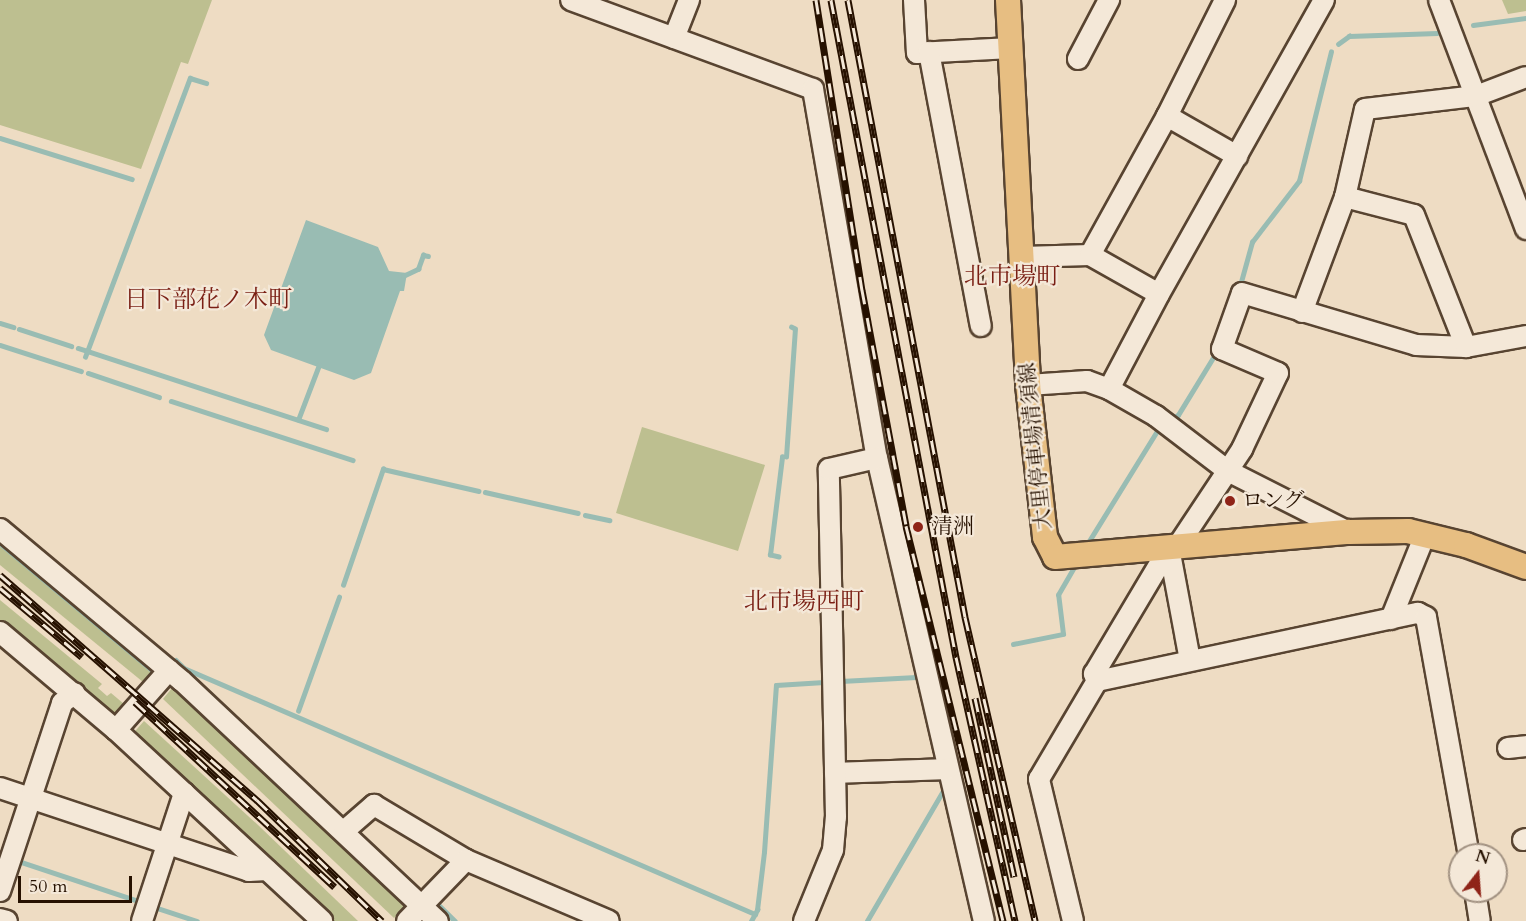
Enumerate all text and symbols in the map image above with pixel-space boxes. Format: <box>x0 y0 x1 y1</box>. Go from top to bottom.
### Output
district label: 北市場町 <box>964 263 1060 291</box>
district label: 日下部花ノ木町 <box>124 286 292 314</box>
street label: 大里停車場清須線 <box>1015 361 1057 531</box>
place label: ロング <box>1242 488 1305 514</box>
marker: ロング <box>1223 494 1237 508</box>
place label: 清洲 <box>932 514 974 540</box>
marker: 清洲 <box>909 518 927 536</box>
district label: 北市場西町 <box>744 588 864 616</box>
north arrow <box>1448 843 1508 903</box>
text: N <box>1473 845 1493 870</box>
scale bar <box>21 864 135 902</box>
text: 50 m <box>29 874 68 899</box>

